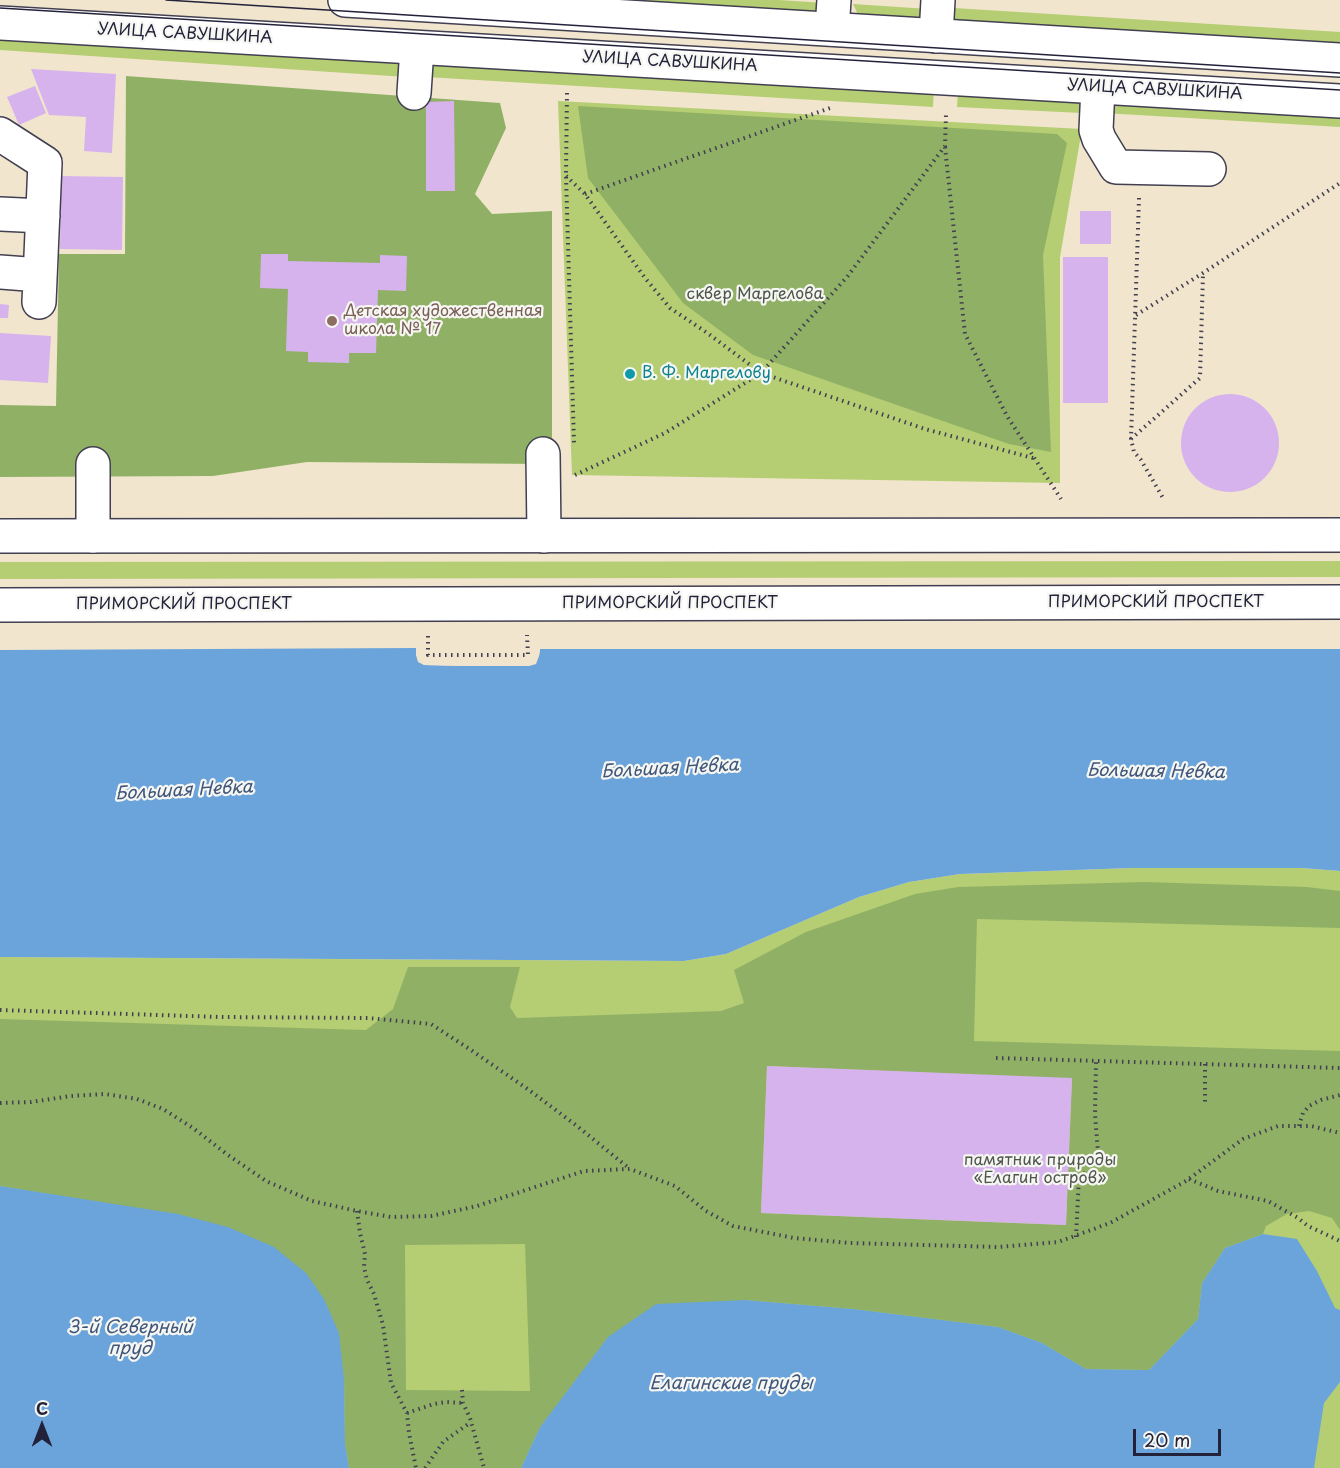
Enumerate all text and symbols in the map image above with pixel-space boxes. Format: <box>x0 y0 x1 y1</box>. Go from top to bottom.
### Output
street label: УЛИЦА САВУШКИНА <box>97 20 273 48</box>
street label: УЛИЦА САВУШКИНА <box>582 48 758 76</box>
street label: УЛИЦА САВУШКИНА <box>1067 76 1243 104</box>
park label: сквер Маргелова <box>687 285 823 305</box>
place label: Детская художественная школа № 17 <box>344 302 543 340</box>
marker: Детская художественная школа № 17 <box>325 314 339 328</box>
place label: В. Ф. Маргелову <box>642 364 771 384</box>
marker: В. Ф. Маргелову <box>623 367 637 381</box>
street label: ПРИМОРСКИЙ ПРОСПЕКТ <box>1048 593 1264 613</box>
street label: ПРИМОРСКИЙ ПРОСПЕКТ <box>562 594 778 614</box>
street label: ПРИМОРСКИЙ ПРОСПЕКТ <box>76 595 292 615</box>
water label: Большая Невка <box>601 755 739 783</box>
water label: Большая Невка <box>1087 760 1225 784</box>
water label: Большая Невка <box>115 777 253 805</box>
park label: памятник природы «Елагин остров» <box>964 1151 1116 1189</box>
water label: 3-й Северный пруд <box>67 1317 193 1360</box>
water label: Елагинские пруды <box>649 1373 813 1395</box>
north arrow <box>12 1396 72 1456</box>
text: С <box>36 1396 48 1420</box>
scale bar <box>1136 1417 1224 1455</box>
text: 20 m <box>1144 1426 1190 1453</box>

